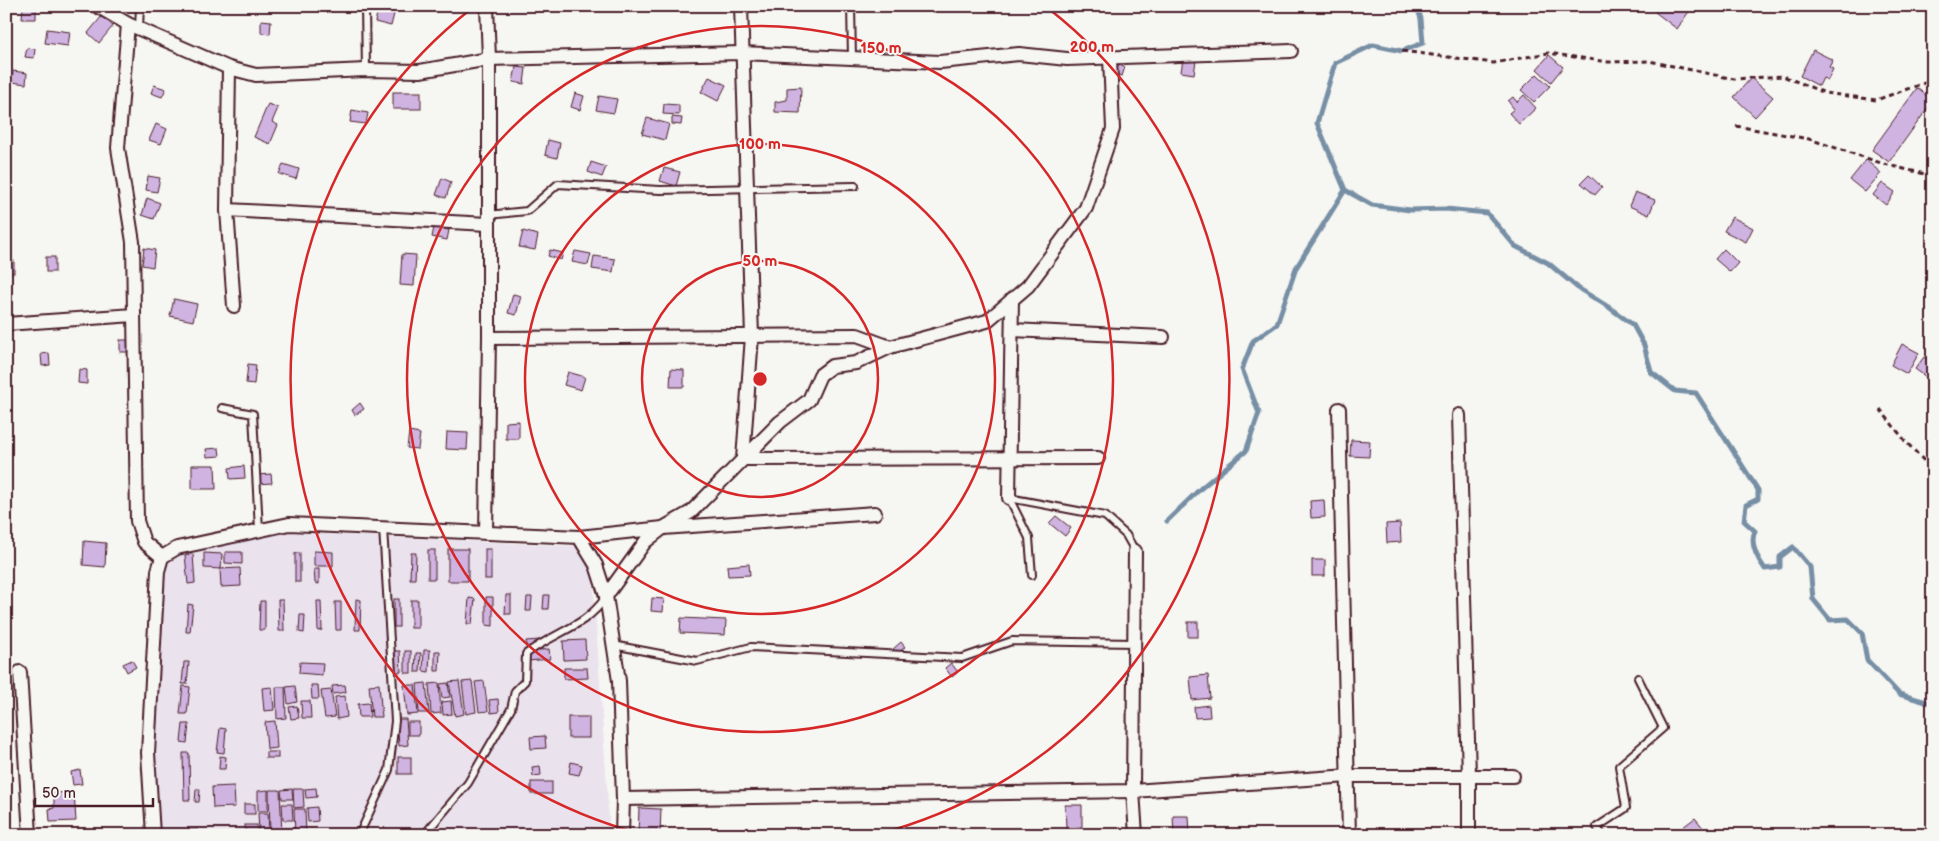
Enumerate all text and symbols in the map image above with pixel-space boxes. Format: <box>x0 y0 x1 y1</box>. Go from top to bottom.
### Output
text: 200 m <box>1070 38 1114 57</box>
text: 150 m <box>860 39 902 58</box>
text: 100 m <box>739 135 781 154</box>
text: 50 m <box>743 252 778 271</box>
centre of rings <box>751 370 769 388</box>
scale bar <box>35 776 152 808</box>
text: 50 m <box>42 784 76 803</box>

